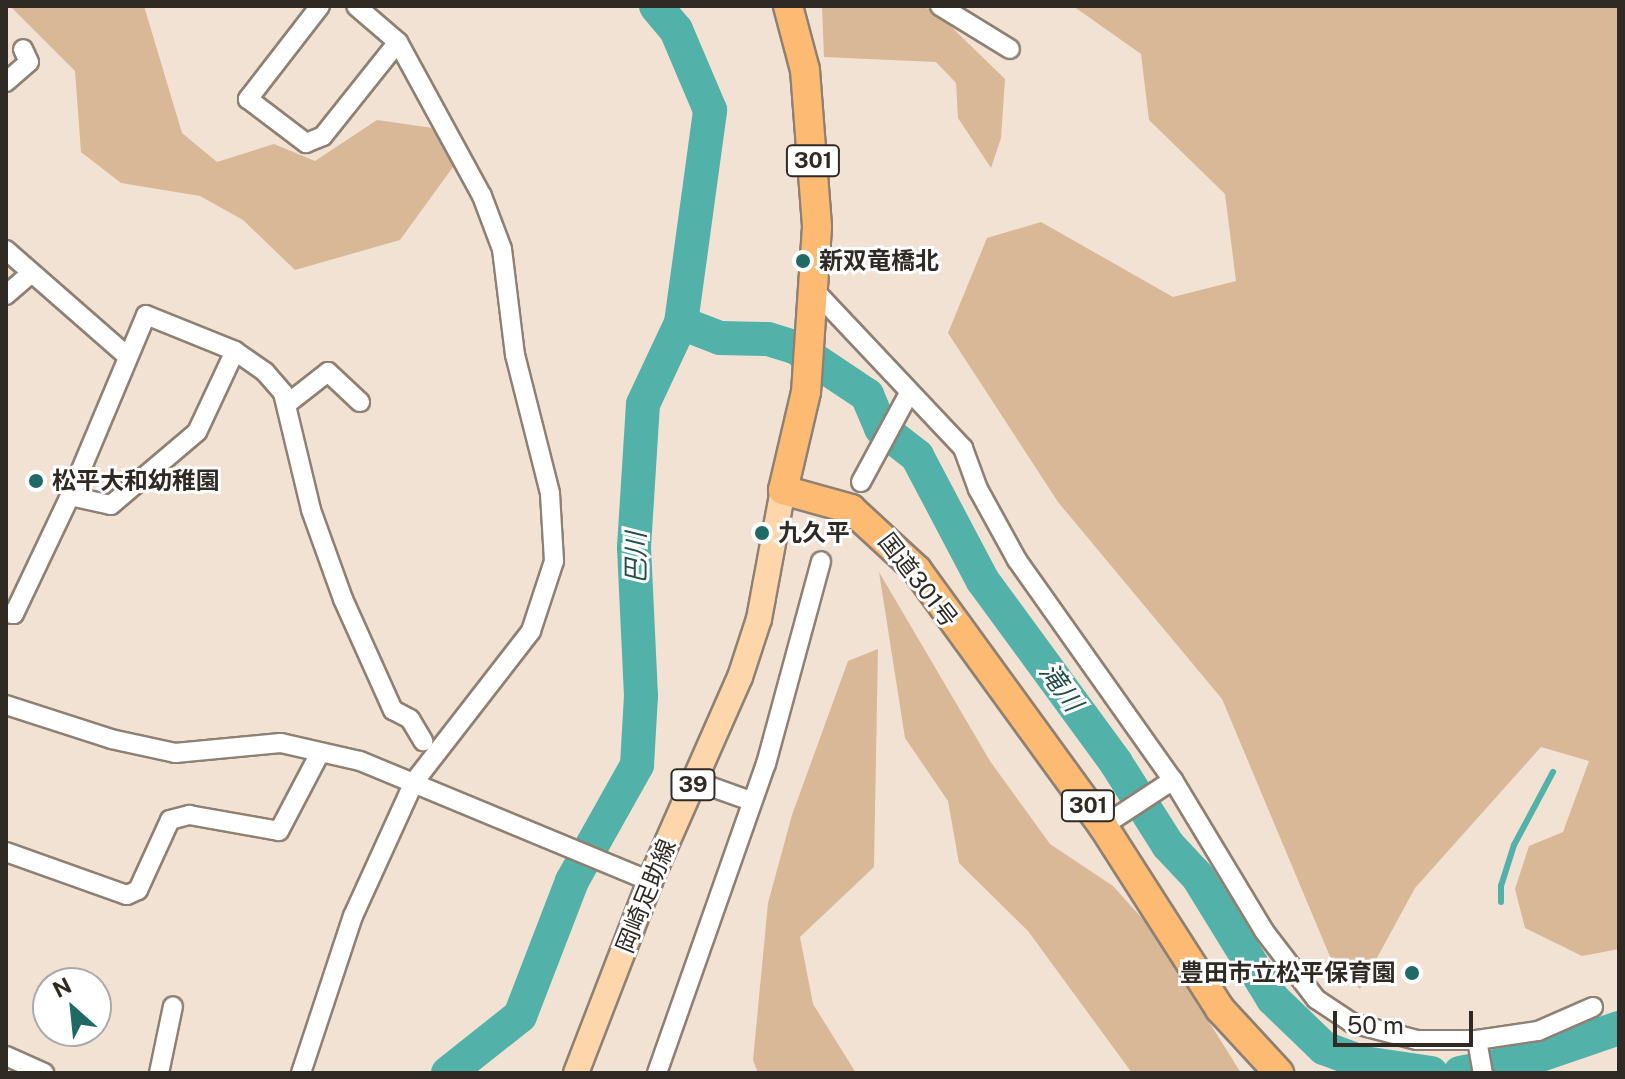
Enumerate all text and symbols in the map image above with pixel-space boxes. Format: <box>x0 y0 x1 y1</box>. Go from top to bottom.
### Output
road number: 301 <box>785 143 841 179</box>
place label: 新双竜橋北 <box>819 247 939 275</box>
marker: 新双竜橋北 <box>794 252 812 270</box>
place label: 松平大和幼稚園 <box>52 467 220 495</box>
marker: 松平大和幼稚園 <box>27 472 45 490</box>
place label: 九久平 <box>778 519 850 547</box>
marker: 九久平 <box>753 524 771 542</box>
street label: 国道301号 <box>872 527 964 633</box>
water label: 巴川 <box>620 532 652 584</box>
water label: 滝川 <box>1033 657 1089 717</box>
road number: 39 <box>669 767 717 803</box>
road number: 301 <box>1060 788 1116 824</box>
street label: 岡崎足助線 <box>610 835 682 957</box>
place label: 豊田市立松平保育園 <box>1180 959 1396 987</box>
marker: 豊田市立松平保育園 <box>1403 964 1421 982</box>
north arrow <box>32 967 112 1047</box>
text: N <box>48 972 76 1003</box>
scale bar <box>1337 995 1477 1045</box>
text: 50 m <box>1347 1011 1404 1039</box>

